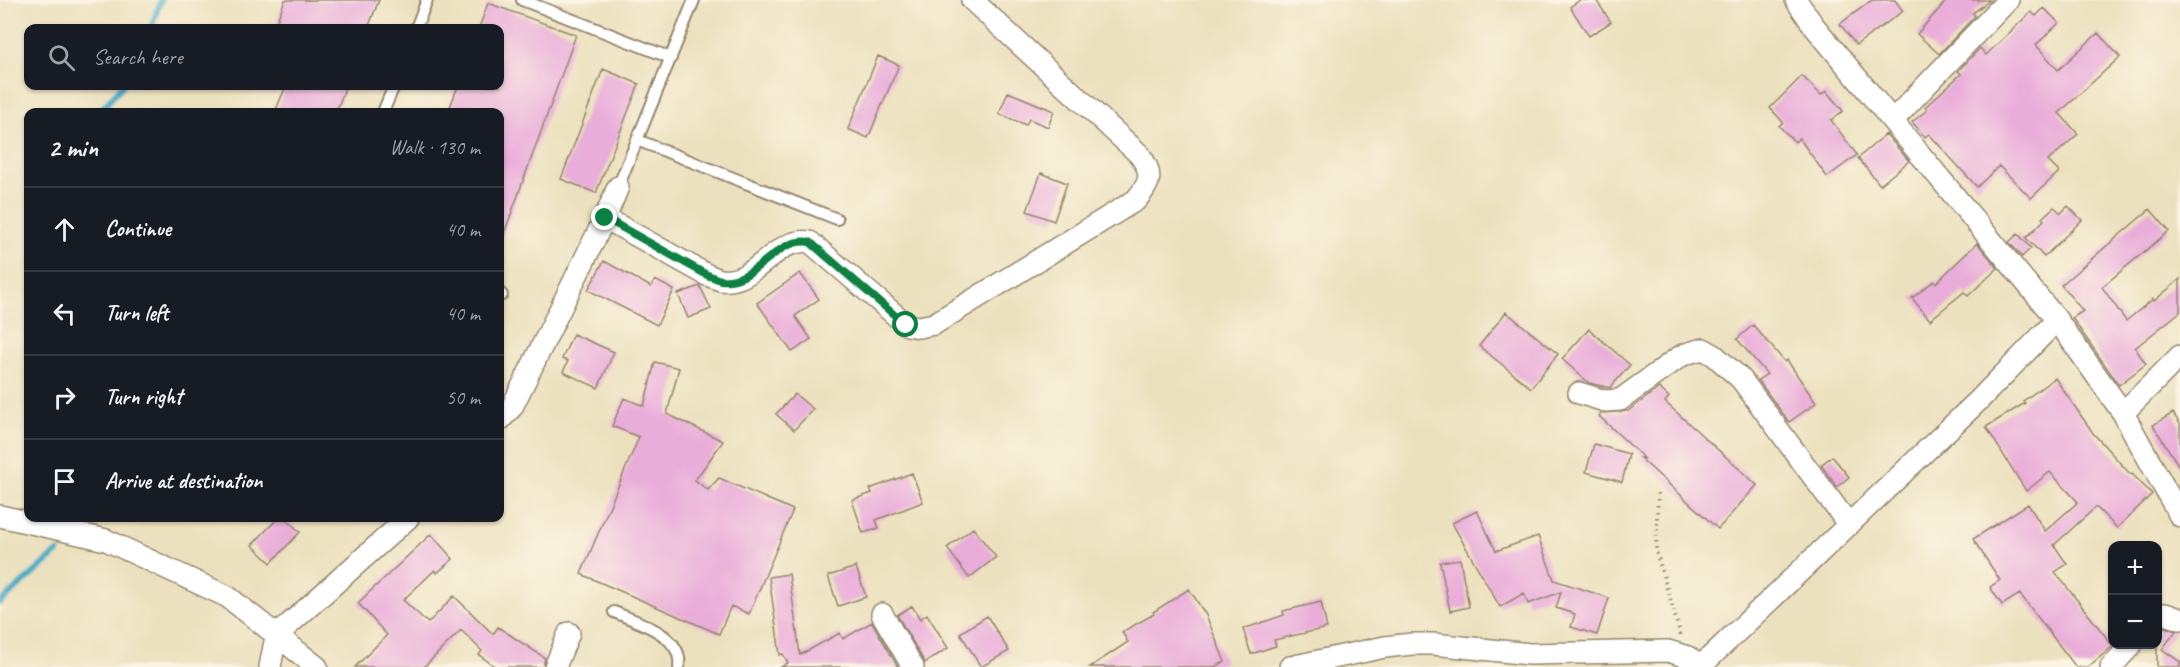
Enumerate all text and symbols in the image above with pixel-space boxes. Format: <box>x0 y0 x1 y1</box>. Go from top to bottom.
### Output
search box <box>24 24 504 90</box>
icon: search <box>45 41 78 74</box>
text: Search here <box>93 43 183 71</box>
text: 2 min <box>48 131 98 164</box>
text: Walk · 130 m <box>390 135 480 160</box>
route end <box>591 204 617 230</box>
icon: ahead <box>48 213 81 246</box>
text: Continue <box>105 215 171 243</box>
text: 40 m <box>446 217 480 242</box>
icon: left <box>48 297 81 330</box>
text: Turn left <box>105 299 169 327</box>
text: 40 m <box>446 301 480 326</box>
route start <box>892 311 918 337</box>
icon: right <box>48 381 81 414</box>
text: Turn right <box>105 383 182 411</box>
text: 50 m <box>446 385 480 410</box>
icon: arrive <box>48 465 81 498</box>
text: Arrive at destination <box>105 467 262 495</box>
map controls <box>2108 541 2162 649</box>
button: + <box>2108 541 2162 595</box>
button: − <box>2108 595 2162 649</box>

